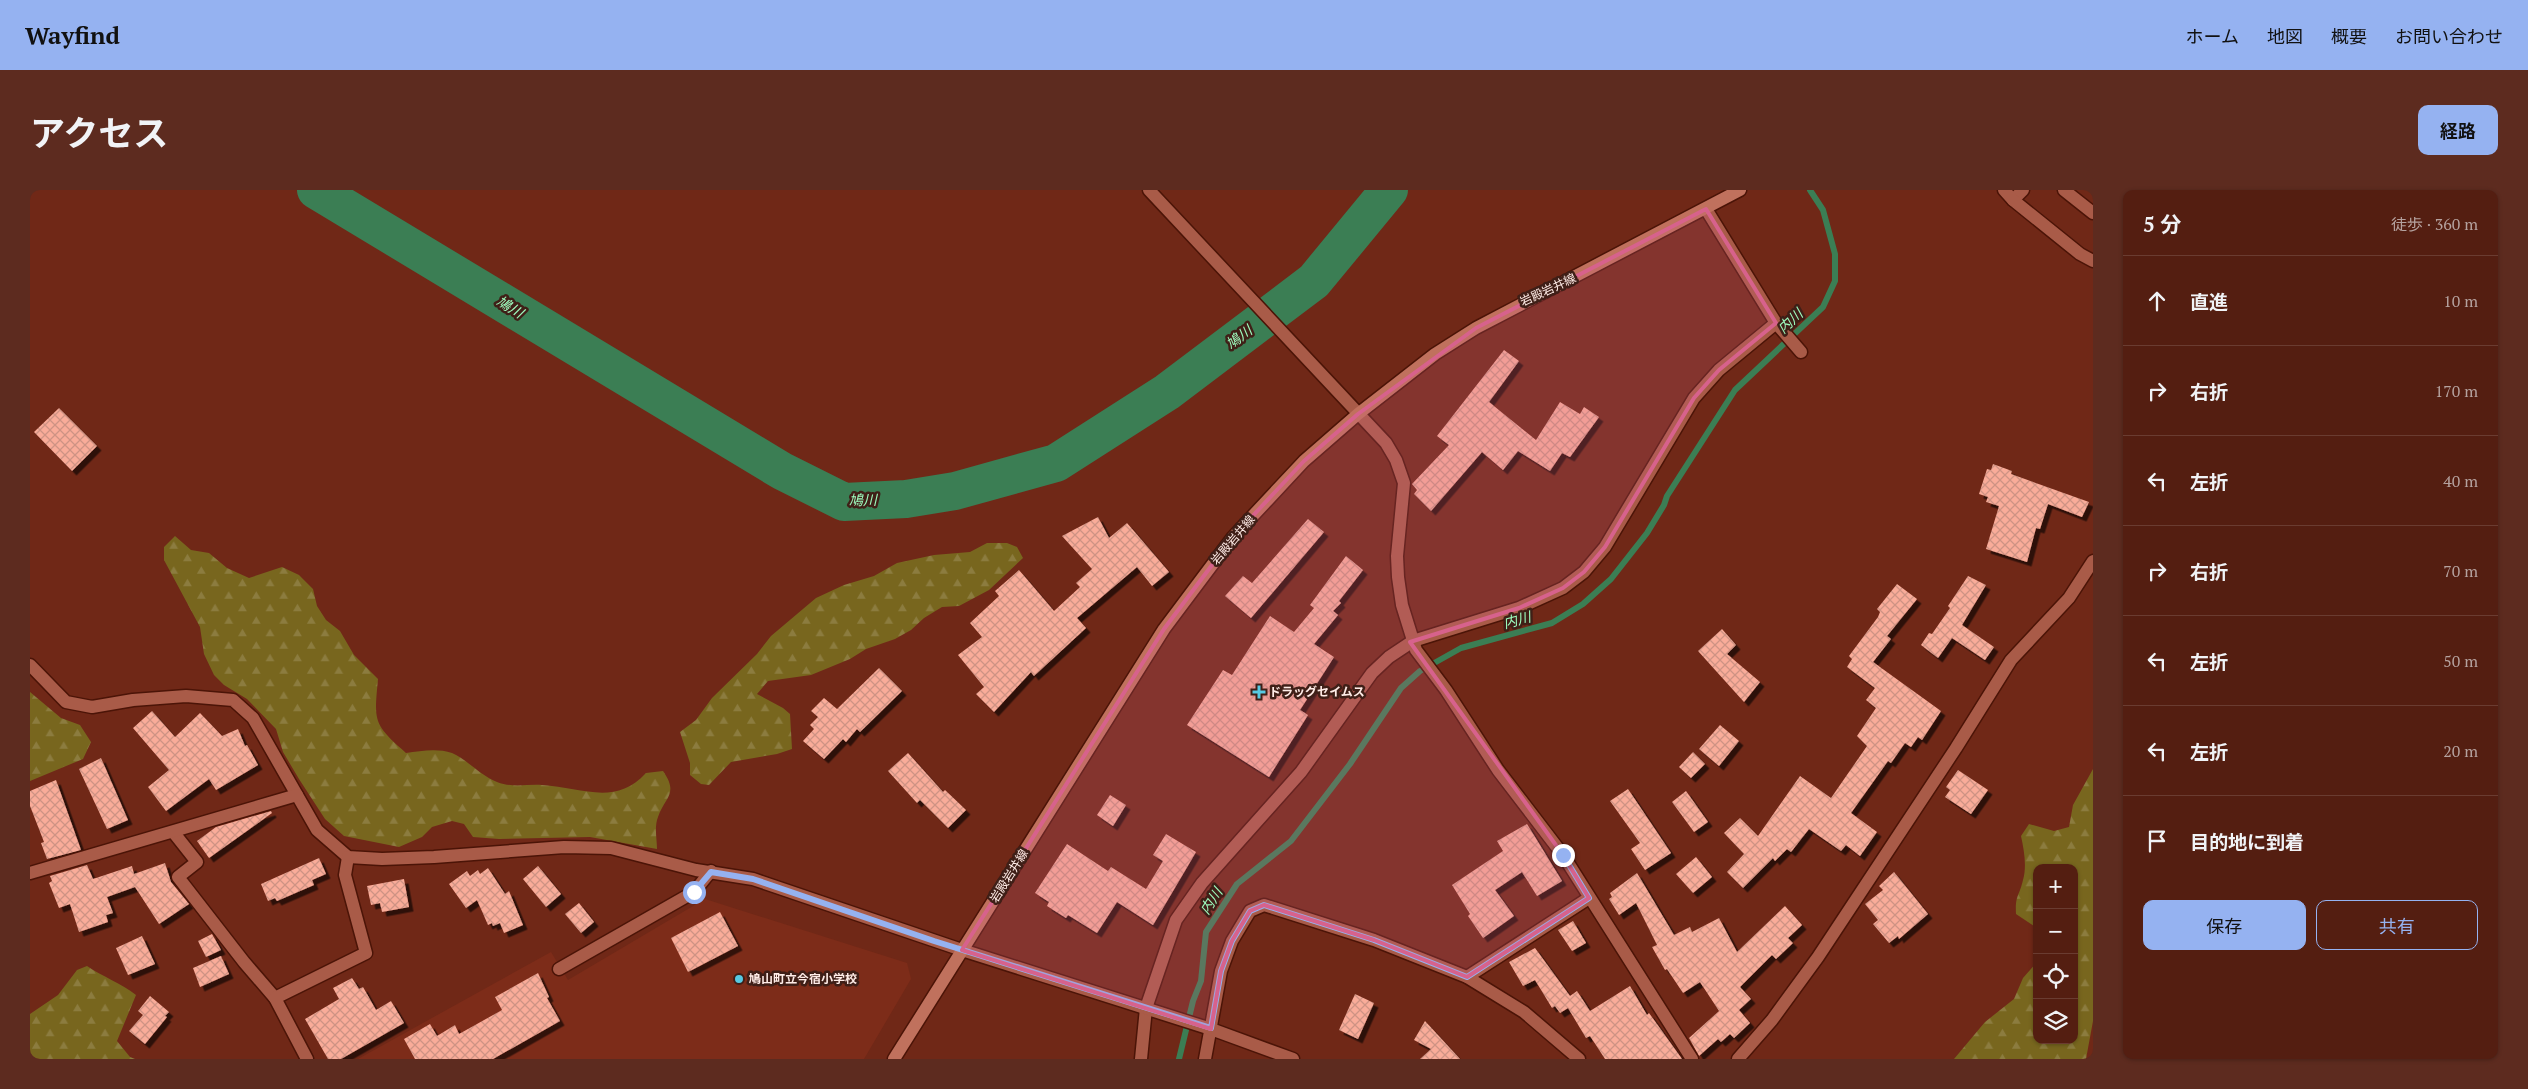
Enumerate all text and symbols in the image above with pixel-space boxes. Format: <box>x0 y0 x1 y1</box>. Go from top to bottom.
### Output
text: Wayfind <box>25 19 120 51</box>
text: ホーム <box>2186 24 2239 48</box>
text: 地図 <box>2267 24 2303 48</box>
text: 概要 <box>2331 24 2367 48</box>
text: お問い合わせ <box>2395 24 2503 48</box>
button: 経路 <box>2418 105 2498 155</box>
text: アクセス <box>30 110 168 156</box>
text: 5 分 <box>2143 210 2182 238</box>
text: 徒歩 · 360 m <box>2391 213 2478 235</box>
street label: 岩殿岩井線 <box>1517 270 1578 309</box>
icon: ahead <box>2143 287 2171 315</box>
text: 直進 <box>2190 289 2228 314</box>
text: 10 m <box>2443 290 2478 312</box>
water label: 鳩川 <box>493 291 529 323</box>
water label: 内川 <box>1773 303 1808 337</box>
water label: 鳩川 <box>1222 319 1257 353</box>
icon: right <box>2143 377 2171 405</box>
text: 右折 <box>2190 379 2228 404</box>
text: 170 m <box>2435 380 2478 402</box>
icon: left <box>2143 467 2171 495</box>
text: 左折 <box>2190 469 2228 494</box>
text: 40 m <box>2443 470 2478 492</box>
water label: 鳩川 <box>849 490 879 509</box>
street label: 岩殿岩井線 <box>1208 512 1258 567</box>
icon: right <box>2143 557 2171 585</box>
text: 右折 <box>2190 559 2228 584</box>
text: 70 m <box>2443 560 2478 582</box>
water label: 内川 <box>1501 606 1535 632</box>
icon: left <box>2143 647 2171 675</box>
text: 左折 <box>2190 649 2228 674</box>
text: 50 m <box>2443 650 2478 672</box>
place label: ドラッグセイムス <box>1269 684 1365 699</box>
marker: ドラッグセイムス <box>1253 686 1265 698</box>
icon: left <box>2143 737 2171 765</box>
text: 左折 <box>2190 739 2228 764</box>
text: 20 m <box>2443 740 2478 762</box>
icon: arrive <box>2143 827 2171 855</box>
text: 目的地に到着 <box>2190 829 2304 854</box>
route end <box>1552 844 1575 867</box>
street label: 岩殿岩井線 <box>986 846 1031 905</box>
map controls <box>2033 864 2078 1044</box>
button: + <box>2033 864 2078 909</box>
route start <box>683 881 706 904</box>
water label: 内川 <box>1195 882 1227 918</box>
button: 保存 <box>2143 900 2306 950</box>
button: 共有 <box>2316 900 2478 950</box>
button: − <box>2033 909 2078 954</box>
button: locate <box>2033 954 2078 999</box>
place label: 鳩山町立今宿小学校 <box>748 971 857 986</box>
marker: 鳩山町立今宿小学校 <box>733 973 745 985</box>
button: layers <box>2033 999 2078 1044</box>

